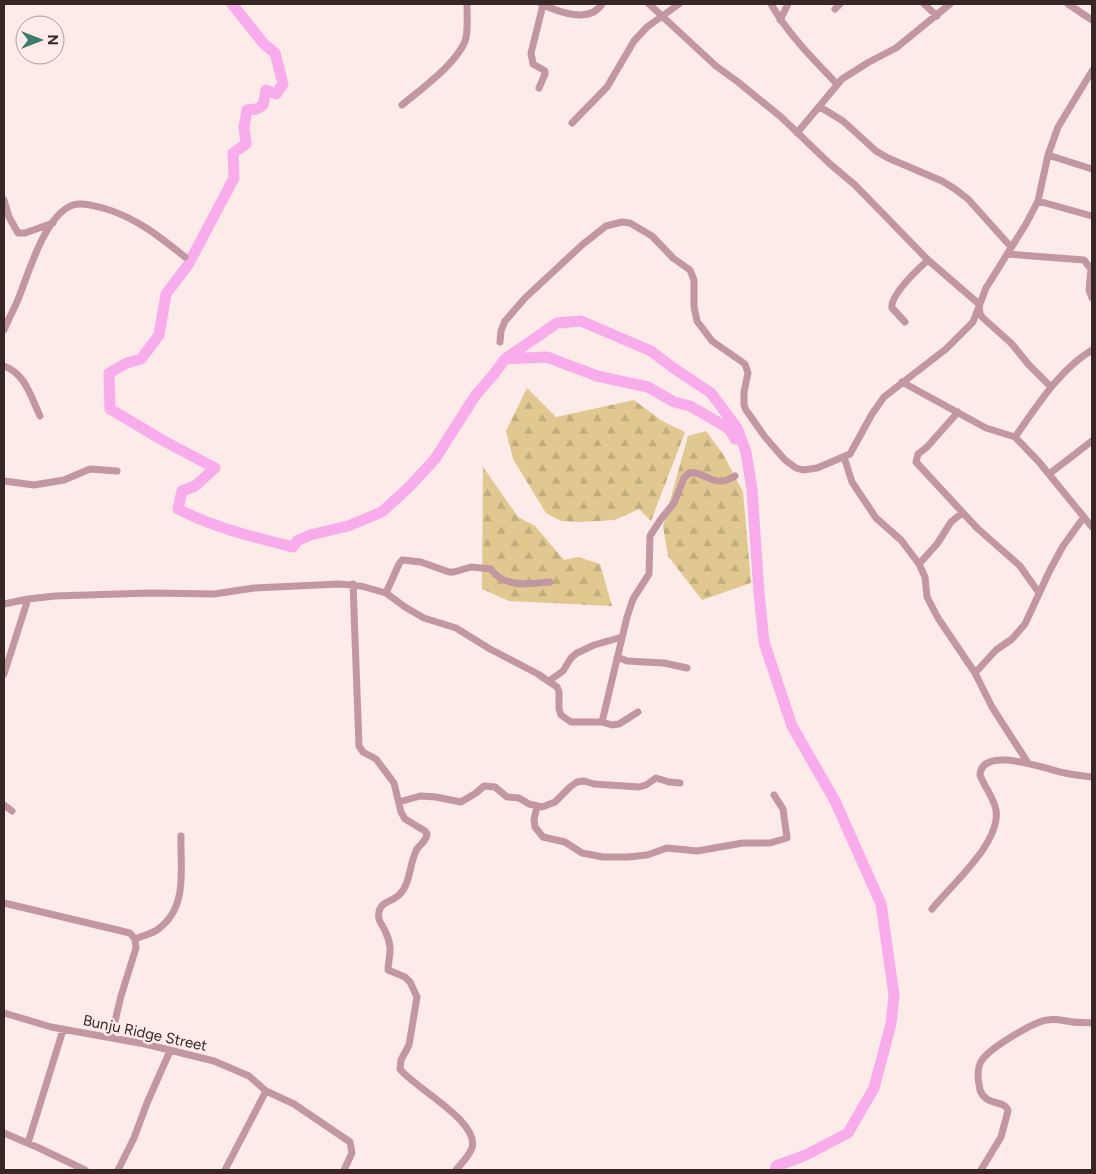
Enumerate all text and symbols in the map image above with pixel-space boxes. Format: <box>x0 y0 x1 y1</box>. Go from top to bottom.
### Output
north arrow <box>15 15 65 65</box>
text: N <box>44 35 61 45</box>
street label: Bunju Ridge Street <box>81 1011 209 1055</box>

